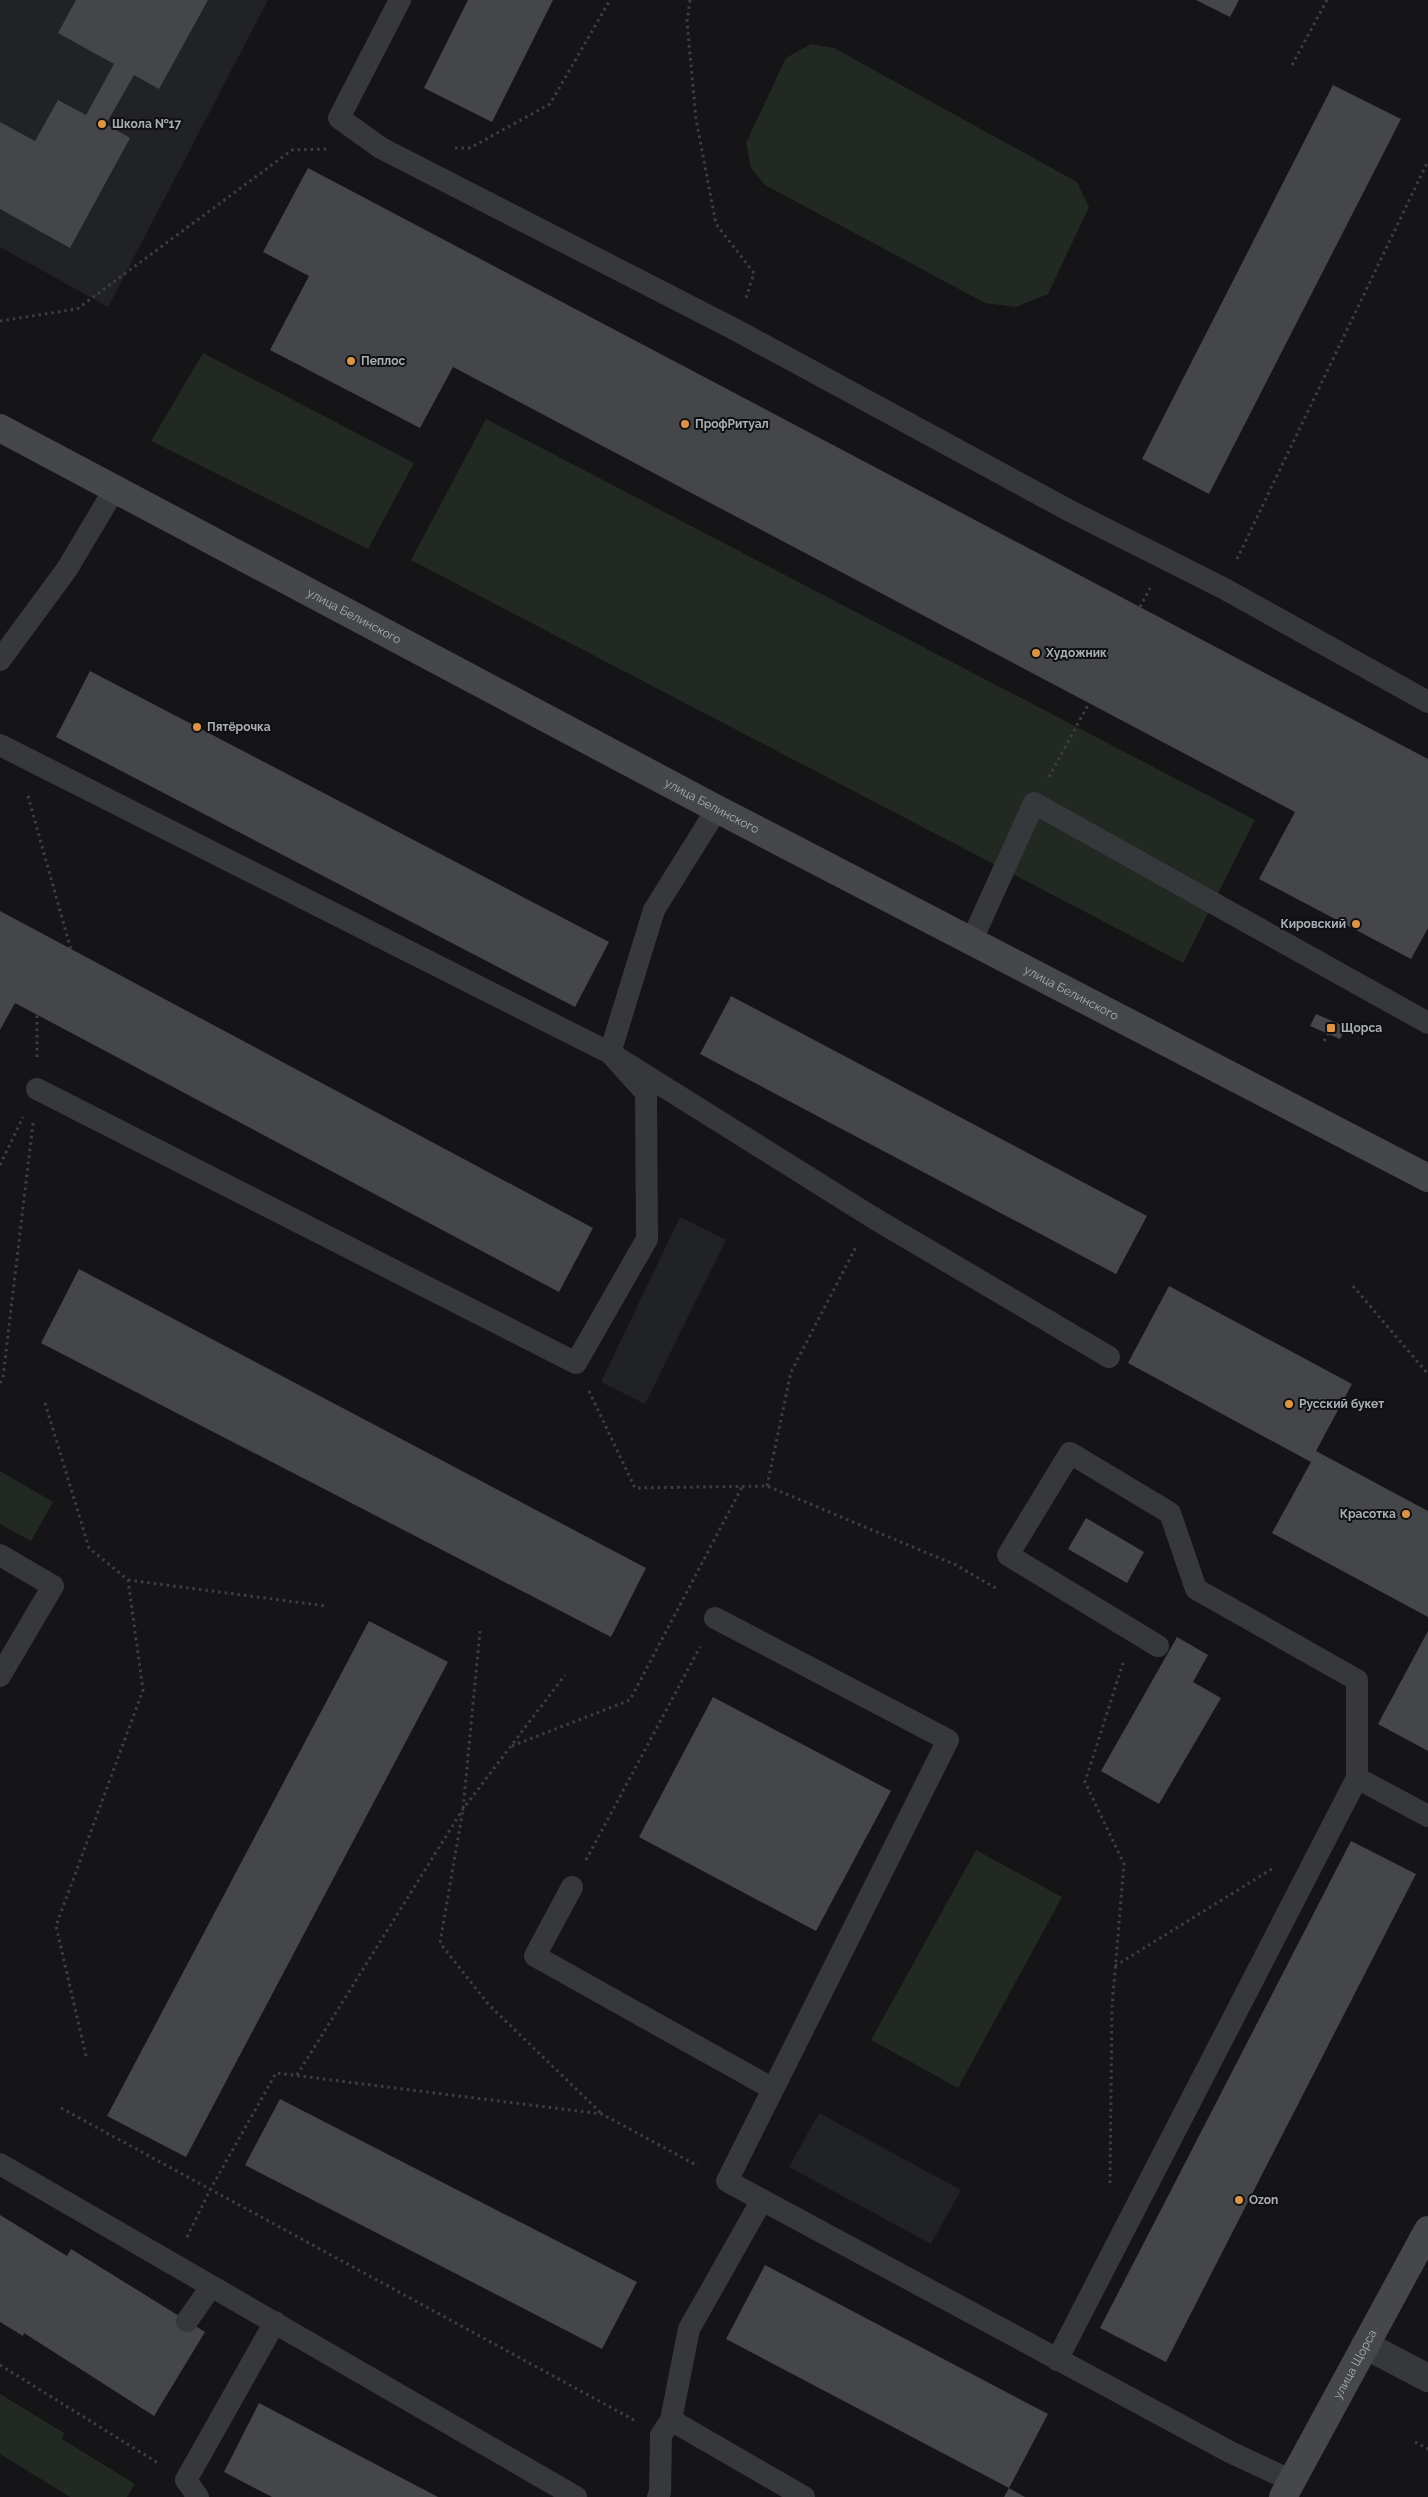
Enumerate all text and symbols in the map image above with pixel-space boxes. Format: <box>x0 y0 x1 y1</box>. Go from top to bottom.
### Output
place label: Школа №17 <box>112 117 181 131</box>
marker: Школа №17 <box>96 118 108 130</box>
place label: Пеплос <box>361 354 405 368</box>
marker: Пеплос <box>345 355 357 367</box>
place label: ПрофРитуал <box>695 417 769 431</box>
marker: ПрофРитуал <box>679 418 691 430</box>
street label: улица Белинского <box>305 585 404 647</box>
place label: Художник <box>1045 646 1107 660</box>
marker: Художник <box>1030 647 1042 659</box>
place label: Пятёрочка <box>207 720 271 734</box>
marker: Пятёрочка <box>191 721 203 733</box>
street label: улица Белинского <box>662 775 761 837</box>
place label: Кировский <box>1280 917 1346 931</box>
marker: Кировский <box>1350 918 1362 930</box>
street label: улица Белинского <box>1022 963 1121 1023</box>
place label: Щорса <box>1341 1021 1382 1035</box>
marker: Щорса <box>1325 1022 1337 1034</box>
place label: Русский букет <box>1299 1397 1384 1411</box>
marker: Русский букет <box>1283 1398 1295 1410</box>
place label: Красотка <box>1340 1507 1396 1521</box>
marker: Красотка <box>1400 1508 1412 1520</box>
place label: Ozon <box>1249 2193 1278 2207</box>
marker: Ozon <box>1233 2194 1245 2206</box>
street label: улица Щорса <box>1331 2327 1379 2401</box>

